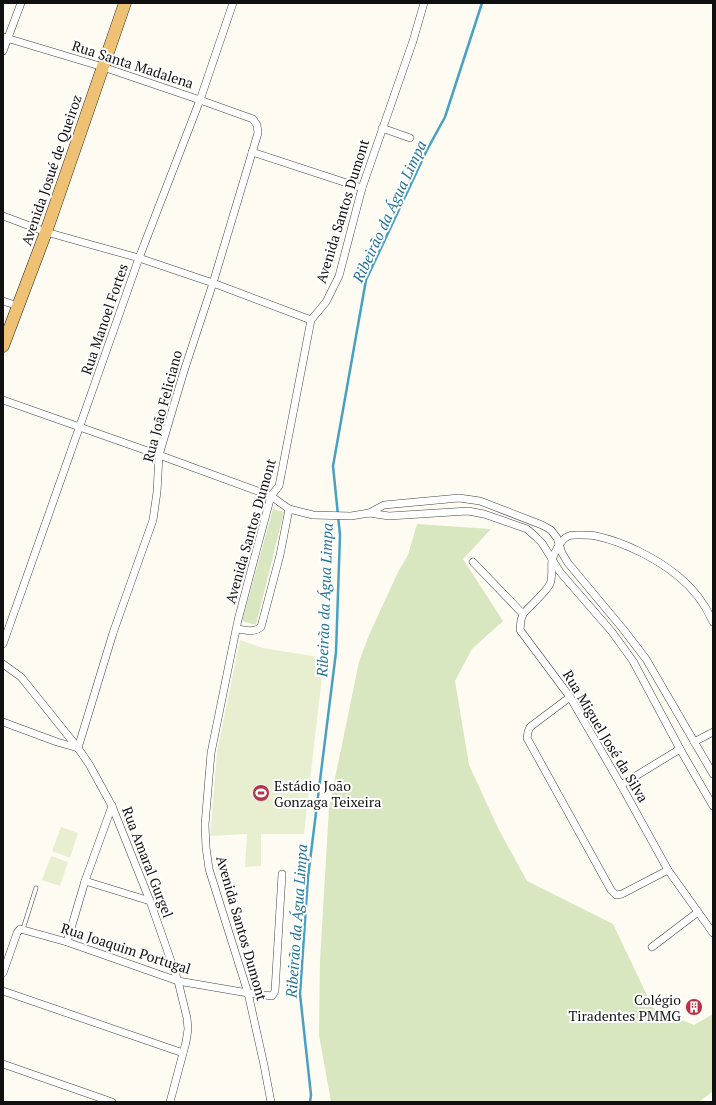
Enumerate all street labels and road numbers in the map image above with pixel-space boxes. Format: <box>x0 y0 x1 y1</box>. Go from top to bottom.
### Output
street label: Rua Santa Madalena <box>70 35 196 93</box>
street label: Avenida Josué de Queiroz <box>16 92 86 248</box>
street label: Avenida Santos Dumont <box>311 136 373 285</box>
street label: Rua Manoel Fortes <box>76 261 132 377</box>
street label: Rua João Feliciano <box>138 348 186 464</box>
street label: Avenida Santos Dumont <box>220 456 280 606</box>
street label: Rua Miguel José da Silva <box>559 666 653 806</box>
street label: Rua Amaral Gurgel <box>118 804 178 920</box>
street label: Avenida Santos Dumont <box>212 853 272 1003</box>
street label: Rua Joaquim Portugal <box>59 918 193 978</box>

